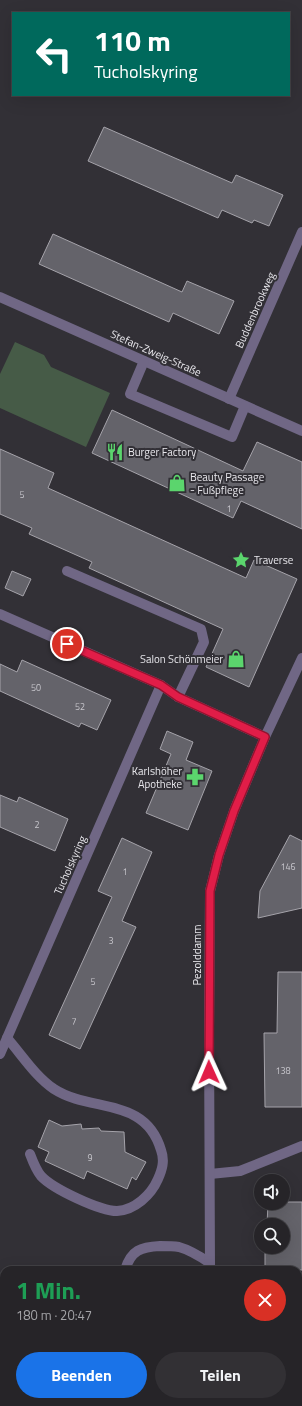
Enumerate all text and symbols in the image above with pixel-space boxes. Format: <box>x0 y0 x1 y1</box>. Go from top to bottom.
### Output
text: 110 m <box>94 19 171 62</box>
icon: left <box>28 28 80 80</box>
text: Tucholskyring <box>94 58 197 85</box>
street label: Buddenbrookweg <box>231 269 279 351</box>
street label: Stefan-Zweig-Straße <box>108 326 204 380</box>
restaurant icon: Burger Factory <box>105 442 125 462</box>
place label: Burger Factory <box>128 444 197 460</box>
place label: Beauty Passage - Fußpflege <box>190 469 265 498</box>
shop icon: Beauty Passage - Fußpflege <box>167 473 187 493</box>
house number: 5 <box>19 488 25 501</box>
house number: 1 <box>226 502 232 515</box>
place icon: Traverse <box>231 550 251 570</box>
place label: Traverse <box>254 552 294 568</box>
pin <box>50 627 84 661</box>
icon: arrive <box>56 633 78 655</box>
shop icon: Salon Schönmeier <box>226 649 246 669</box>
place label: Salon Schönmeier <box>140 651 223 667</box>
house number: 50 <box>31 681 41 694</box>
house number: 52 <box>75 700 85 713</box>
place label: Karlshöher Apotheke <box>132 763 182 792</box>
pharmacy icon: Karlshöher Apotheke <box>185 767 205 787</box>
house number: 2 <box>34 818 40 831</box>
street label: Tucholskyring <box>50 833 90 897</box>
house number: 146 <box>280 860 296 873</box>
house number: 1 <box>122 865 128 878</box>
street label: Pezolddamm <box>189 925 205 985</box>
house number: 3 <box>108 934 114 947</box>
house number: 5 <box>90 975 96 988</box>
house number: 7 <box>71 1015 77 1028</box>
position arrow <box>188 1051 230 1093</box>
house number: 138 <box>275 1064 291 1077</box>
house number: 9 <box>87 1151 93 1164</box>
map controls <box>254 1174 290 1254</box>
button: sound <box>254 1174 290 1210</box>
button: search <box>254 1218 290 1254</box>
text: 1 Min. <box>16 1272 81 1308</box>
button: close <box>244 1279 286 1321</box>
text: 180 m · 20:47 <box>16 1305 92 1325</box>
button: Beenden <box>16 1352 147 1398</box>
button: Teilen <box>155 1352 286 1398</box>

